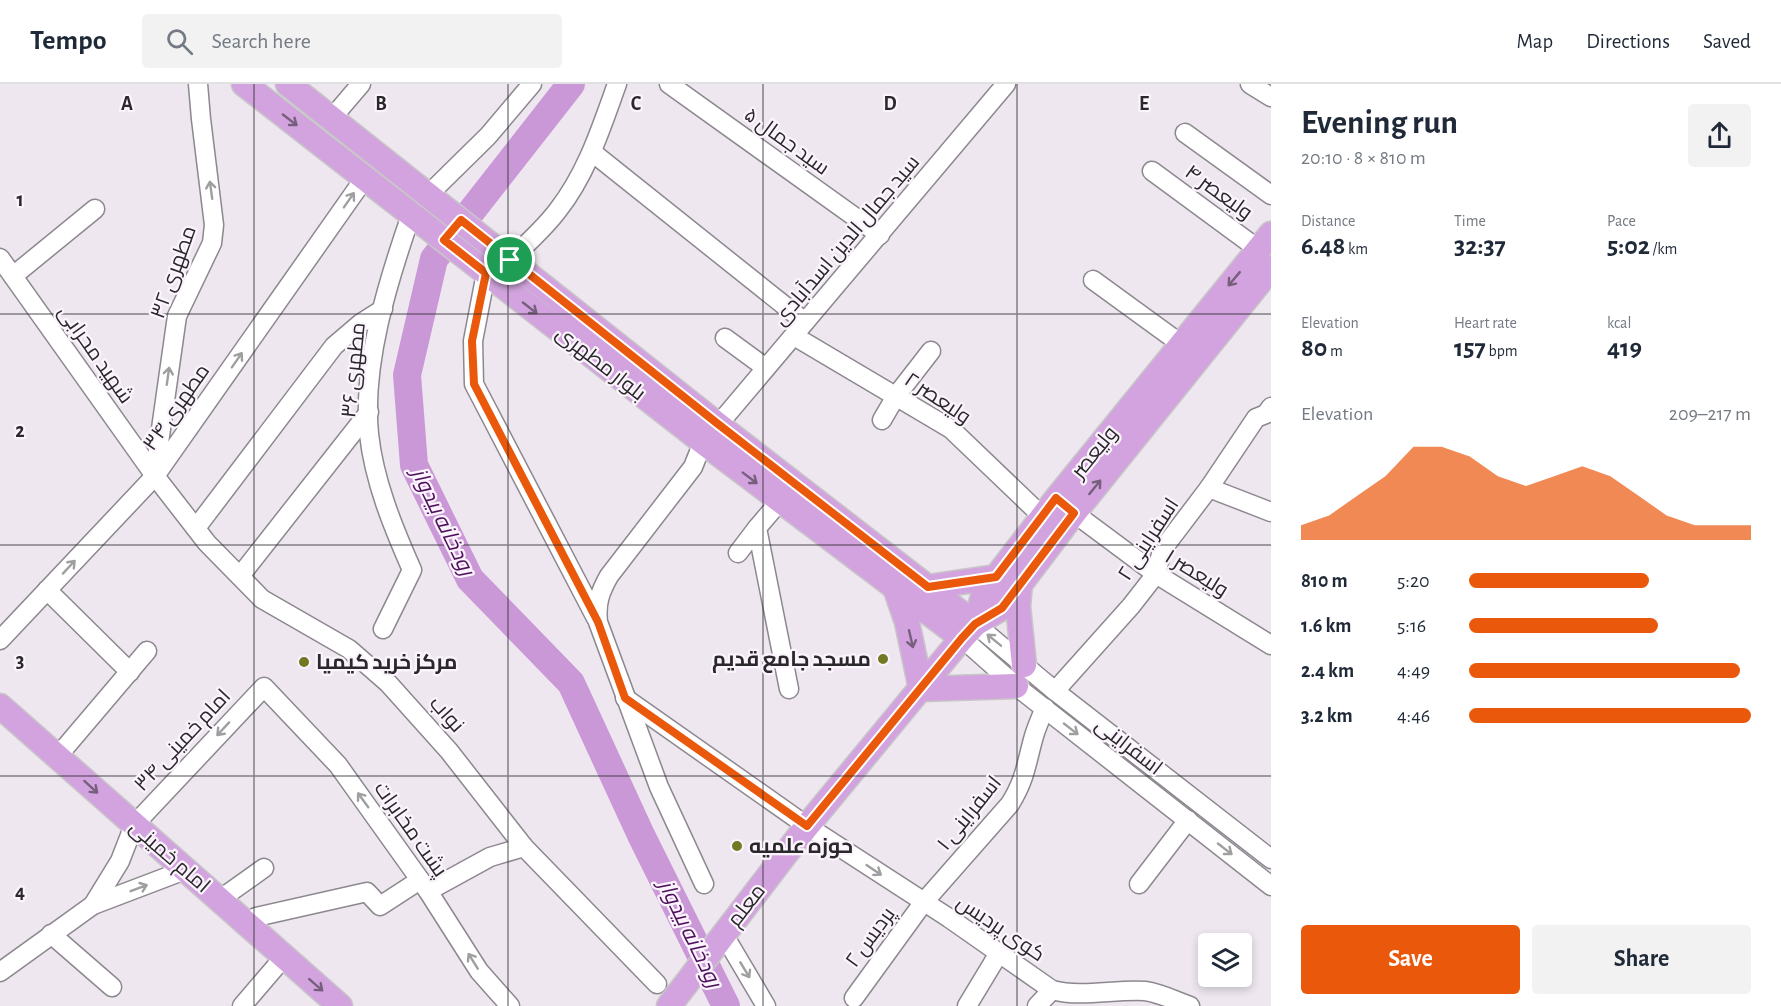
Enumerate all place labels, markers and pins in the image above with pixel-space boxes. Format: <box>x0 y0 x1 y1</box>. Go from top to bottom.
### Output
pin <box>484 234 535 285</box>
place label: مسجد جامع قدیم <box>712 649 871 673</box>
place label: مرکز خرید کیمیا <box>316 652 457 674</box>
marker: مسجد جامع قدیم <box>876 652 890 666</box>
marker: مرکز خرید کیمیا <box>297 655 311 669</box>
place label: حوزه علمیه <box>749 836 853 859</box>
marker: حوزه علمیه <box>730 839 744 853</box>

